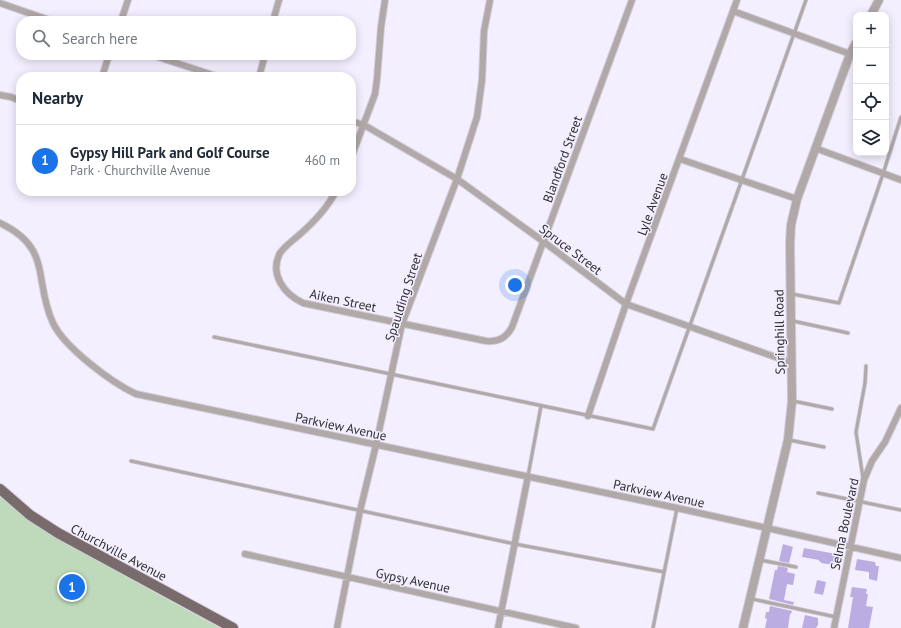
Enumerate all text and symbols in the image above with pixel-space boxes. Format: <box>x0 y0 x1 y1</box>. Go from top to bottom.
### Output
map controls <box>853 12 889 156</box>
button: + <box>853 12 889 48</box>
search box <box>16 16 356 60</box>
icon: search <box>30 27 52 49</box>
text: Search here <box>62 29 138 48</box>
button: − <box>853 48 889 84</box>
button: locate <box>853 84 889 120</box>
text: Nearby <box>32 87 83 109</box>
street label: Blandford Street <box>539 113 586 205</box>
button: layers <box>853 120 889 156</box>
text: Gypsy Hill Park and Golf Course <box>70 143 270 162</box>
text: 1 <box>41 152 49 169</box>
text: 460 m <box>305 152 340 169</box>
text: Park · Churchville Avenue <box>70 162 210 179</box>
street label: Lyle Avenue <box>633 170 672 238</box>
street label: Spruce Street <box>536 220 606 279</box>
street label: Spaulding Street <box>381 250 426 344</box>
your location <box>505 275 525 295</box>
street label: Aiken Street <box>308 285 378 316</box>
street label: Springhill Road <box>770 289 789 375</box>
street label: Parkview Avenue <box>294 409 388 444</box>
street label: Parkview Avenue <box>612 476 706 511</box>
street label: Selma Boulevard <box>826 477 863 572</box>
street label: Churchville Avenue <box>68 520 170 585</box>
street label: Gypsy Avenue <box>374 564 452 597</box>
pin: 1 <box>59 572 85 602</box>

